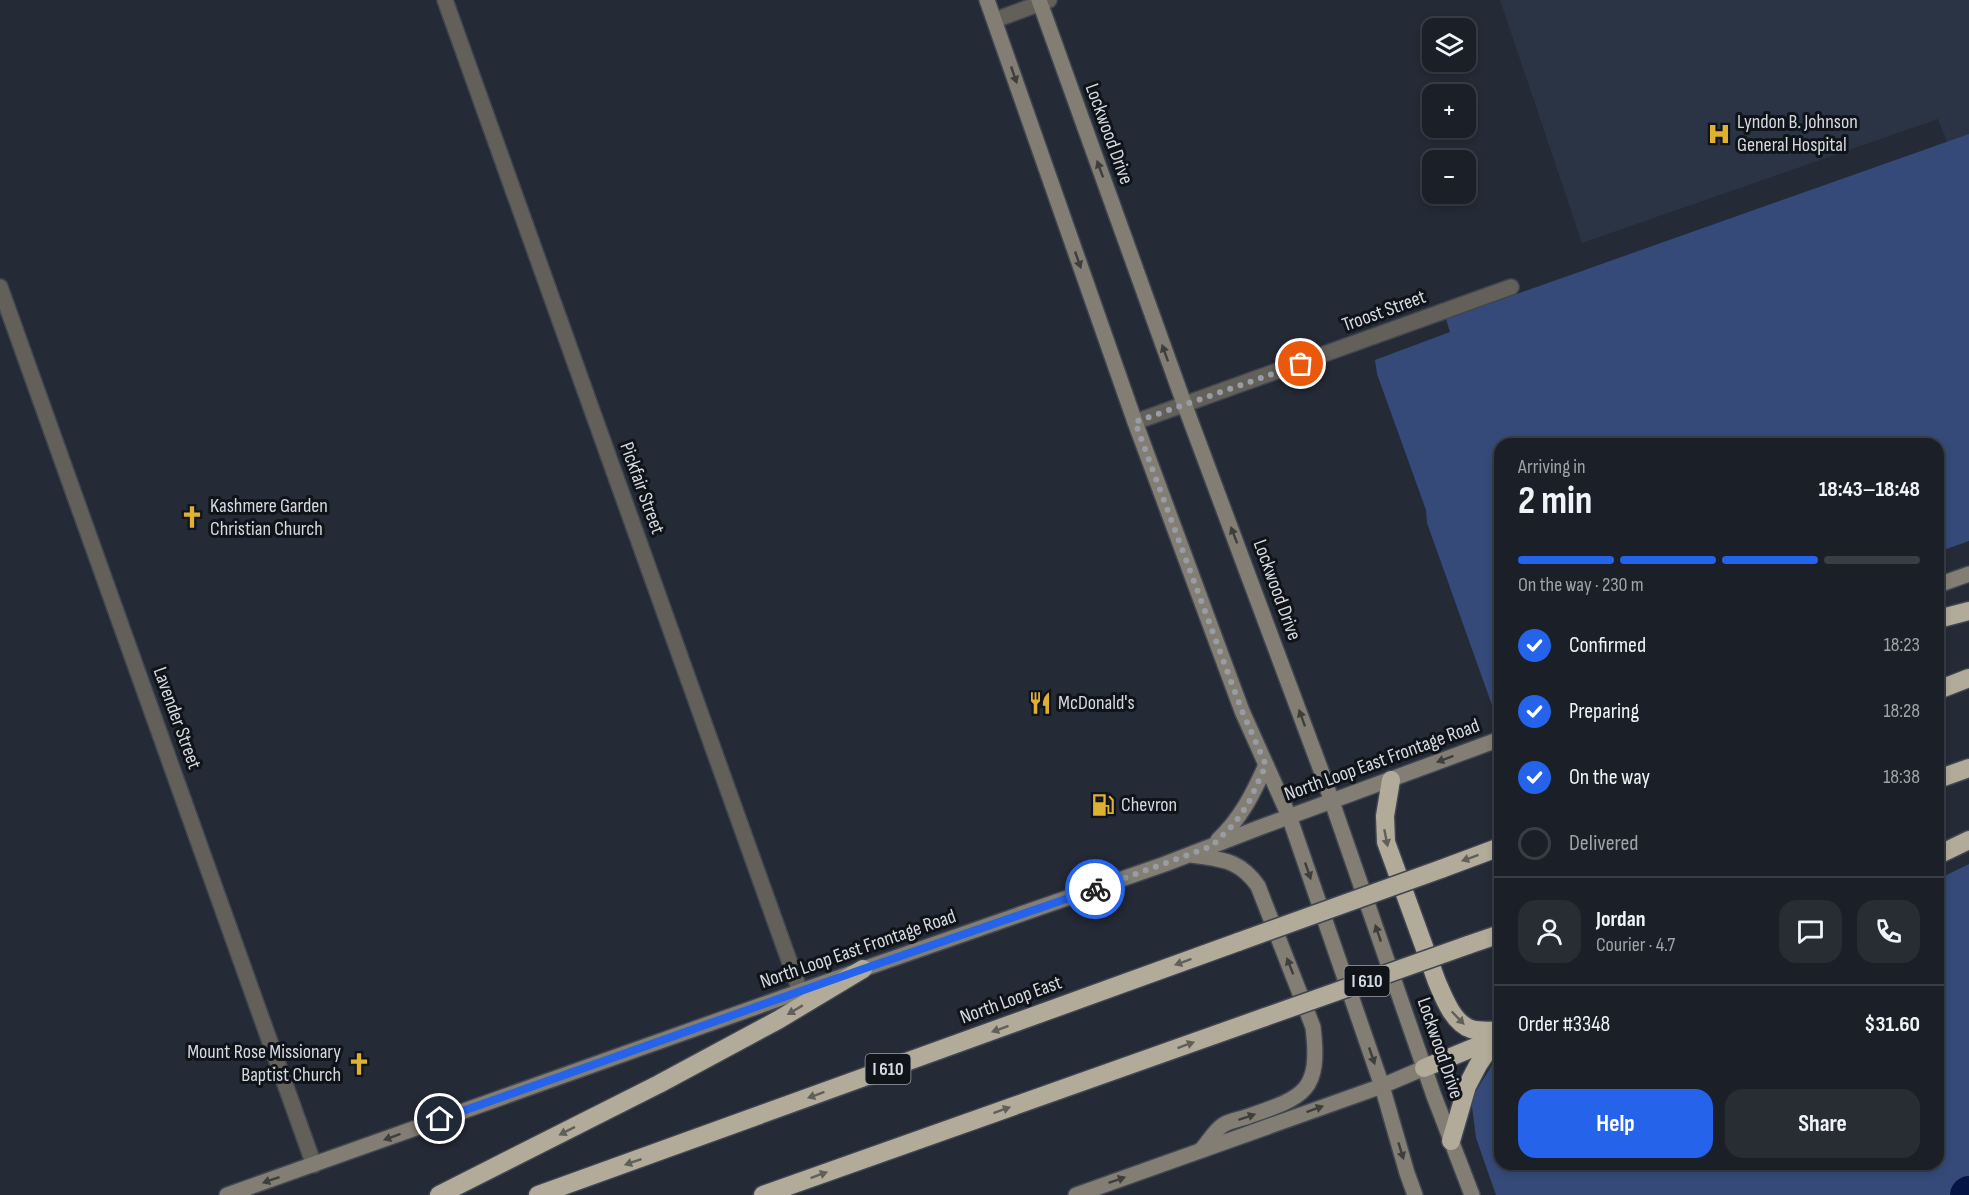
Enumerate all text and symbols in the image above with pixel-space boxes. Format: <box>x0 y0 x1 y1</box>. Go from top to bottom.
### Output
map controls <box>1422 18 1476 204</box>
button: layers <box>1422 18 1476 72</box>
one-way arrow <box>1009 67 1019 85</box>
street label: Lockwood Drive <box>1080 80 1138 188</box>
button: + <box>1422 84 1476 138</box>
place label: Lyndon B. Johnson General Hospital <box>1737 110 1858 157</box>
hospital icon: Lyndon B. Johnson General Hospital <box>1706 121 1732 147</box>
button: − <box>1422 150 1476 204</box>
one-way arrow <box>1094 160 1104 178</box>
one-way arrow <box>1074 251 1083 269</box>
street label: Troost Street <box>1339 285 1429 337</box>
pin <box>1275 338 1326 389</box>
one-way arrow <box>1160 343 1170 361</box>
icon: bag <box>1284 347 1317 380</box>
street label: Pickfair Street <box>614 439 670 537</box>
text: Arriving in <box>1518 455 1586 479</box>
text: 18:43–18:48 <box>1819 476 1920 503</box>
text: 2 min <box>1518 478 1592 525</box>
place label: Kashmere Garden Christian Church <box>210 494 328 541</box>
church icon: Kashmere Garden Christian Church <box>179 504 205 530</box>
one-way arrow <box>1229 526 1238 544</box>
street label: Lockwood Drive <box>1248 536 1306 644</box>
text: On the way · 230 m <box>1518 573 1644 597</box>
icon: check <box>1518 629 1551 662</box>
text: Confirmed <box>1569 632 1646 659</box>
text: 18:23 <box>1884 633 1920 657</box>
street label: Lavender Street <box>147 664 207 772</box>
restaurant icon: McDonald's <box>1027 690 1053 716</box>
place label: McDonald's <box>1058 691 1135 715</box>
icon: check <box>1518 695 1551 728</box>
text: Preparing <box>1569 698 1639 725</box>
text: 18:28 <box>1883 699 1920 723</box>
one-way arrow <box>1297 709 1307 727</box>
street label: North Loop East Frontage Road <box>1281 714 1483 806</box>
one-way arrow <box>1436 754 1454 764</box>
icon: check <box>1518 761 1551 794</box>
text: On the way <box>1569 764 1650 791</box>
text: 18:38 <box>1883 765 1920 789</box>
fuel station icon: Chevron <box>1090 792 1116 818</box>
place label: Chevron <box>1121 793 1177 817</box>
one-way arrow <box>1382 828 1391 847</box>
text: Delivered <box>1569 830 1638 857</box>
one-way arrow <box>1461 853 1479 863</box>
courier <box>1065 859 1125 919</box>
one-way arrow <box>1304 863 1313 881</box>
icon: bike <box>1079 873 1112 906</box>
button: person <box>1518 900 1581 963</box>
button: chat <box>1779 900 1842 963</box>
button: phone <box>1857 900 1920 963</box>
street label: North Loop East Frontage Road <box>757 904 959 994</box>
text: Jordan <box>1596 906 1645 933</box>
one-way arrow <box>1372 924 1382 942</box>
text: Courier · 4.7 <box>1596 933 1675 957</box>
one-way arrow <box>1174 957 1192 967</box>
one-way arrow <box>1285 957 1295 975</box>
road number: I 610 <box>1344 966 1390 996</box>
street label: North Loop East <box>957 971 1065 1029</box>
street label: Lockwood Drive <box>1412 994 1468 1102</box>
one-way arrow <box>786 1005 803 1015</box>
one-way arrow <box>1451 1010 1465 1025</box>
text: Order #3348 <box>1518 1011 1610 1038</box>
text: $31.60 <box>1864 1011 1920 1038</box>
one-way arrow <box>991 1024 1009 1034</box>
place label: Mount Rose Missionary Baptist Church <box>187 1040 341 1087</box>
one-way arrow <box>1177 1040 1195 1050</box>
one-way arrow <box>1368 1047 1378 1065</box>
church icon: Mount Rose Missionary Baptist Church <box>346 1051 372 1077</box>
road number: I 610 <box>866 1054 910 1084</box>
button: Help <box>1518 1089 1713 1158</box>
button: Share <box>1725 1089 1920 1158</box>
one-way arrow <box>807 1091 825 1101</box>
pin <box>414 1093 465 1144</box>
icon: home <box>423 1102 456 1135</box>
one-way arrow <box>1307 1104 1325 1114</box>
one-way arrow <box>993 1105 1011 1115</box>
one-way arrow <box>1238 1111 1256 1121</box>
one-way arrow <box>558 1126 575 1135</box>
one-way arrow <box>383 1132 401 1142</box>
one-way arrow <box>1397 1143 1406 1161</box>
one-way arrow <box>624 1158 642 1167</box>
one-way arrow <box>810 1170 828 1180</box>
one-way arrow <box>262 1175 280 1185</box>
one-way arrow <box>1108 1175 1126 1185</box>

